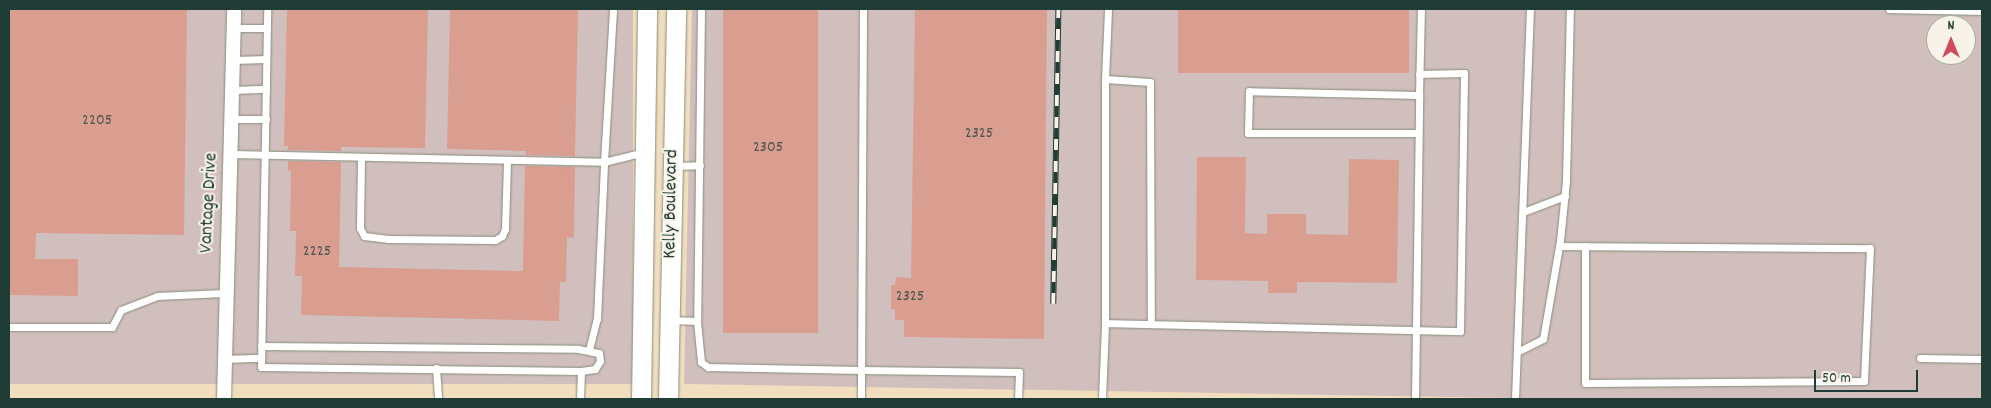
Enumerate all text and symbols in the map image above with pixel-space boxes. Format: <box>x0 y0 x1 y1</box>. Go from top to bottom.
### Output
north arrow <box>1926 15 1976 65</box>
text: N <box>1948 16 1954 36</box>
house number: 2205 <box>82 111 112 131</box>
house number: 2325 <box>965 124 993 144</box>
house number: 2305 <box>753 138 783 158</box>
street label: Kelly Boulevard <box>660 149 684 259</box>
street label: Vantage Drive <box>196 152 224 254</box>
house number: 2225 <box>303 242 331 262</box>
house number: 2325 <box>896 287 924 307</box>
scale bar <box>1816 360 1920 392</box>
text: 50 m <box>1822 368 1851 390</box>

